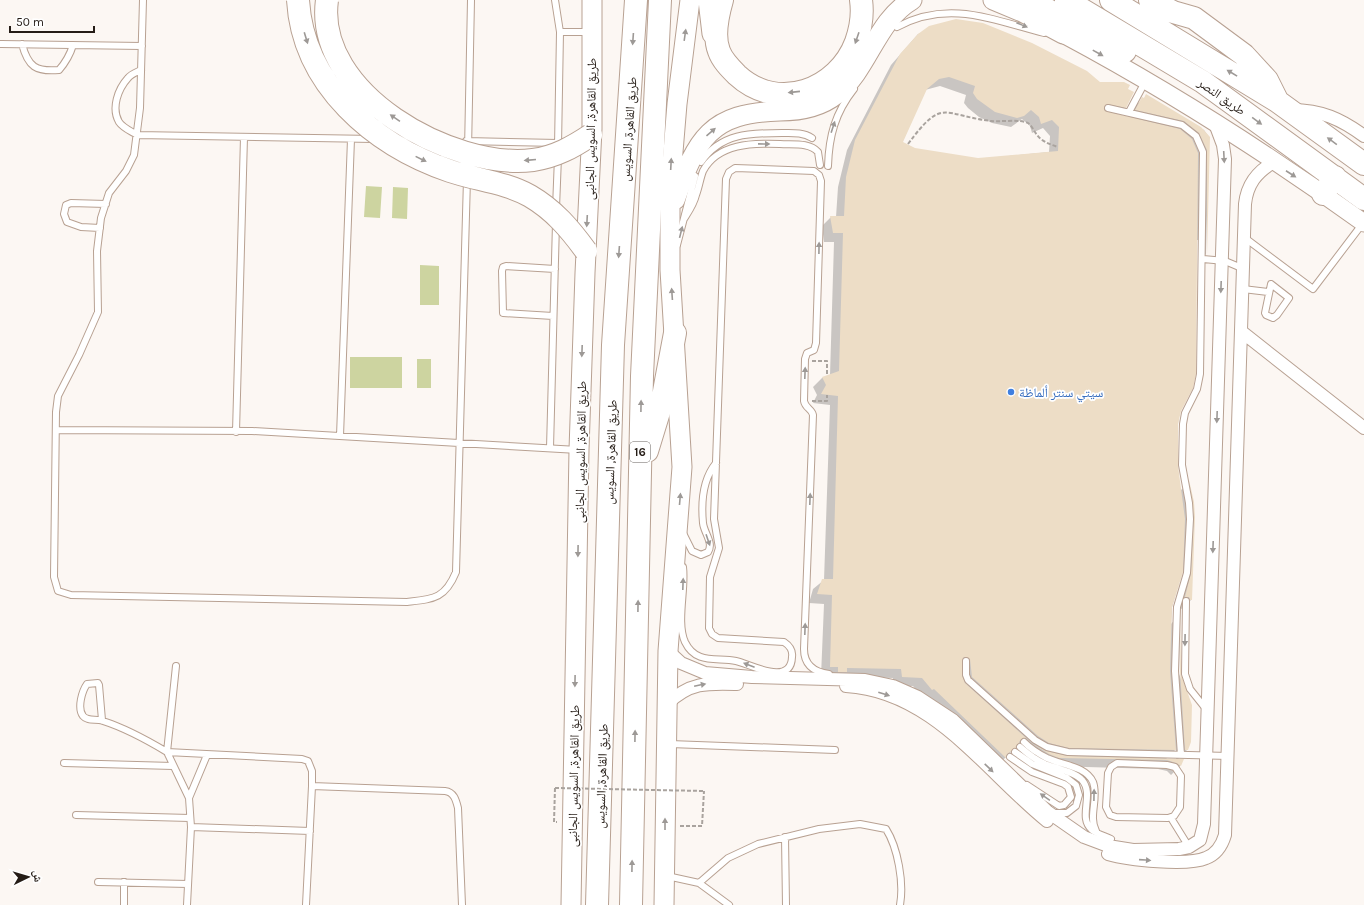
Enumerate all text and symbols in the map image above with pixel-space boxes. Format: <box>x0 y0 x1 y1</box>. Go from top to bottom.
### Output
scale bar <box>10 8 94 34</box>
text: 50 m <box>16 15 44 29</box>
one-way arrow <box>1016 22 1028 28</box>
one-way arrow <box>682 29 688 41</box>
one-way arrow <box>303 32 309 44</box>
one-way arrow <box>630 33 637 45</box>
one-way arrow <box>853 33 859 45</box>
one-way arrow <box>1092 49 1104 56</box>
street label: طريق القاهرة, السويس الجانبى <box>582 58 600 200</box>
one-way arrow <box>1226 70 1238 77</box>
street label: طريق النصر <box>1194 74 1248 119</box>
street label: طريق القاهرة, السويس <box>617 76 641 182</box>
one-way arrow <box>788 89 800 96</box>
one-way arrow <box>390 114 400 122</box>
one-way arrow <box>1252 117 1263 125</box>
one-way arrow <box>830 121 836 133</box>
one-way arrow <box>706 128 716 137</box>
one-way arrow <box>1327 137 1338 145</box>
one-way arrow <box>758 141 771 147</box>
one-way arrow <box>1221 151 1228 163</box>
one-way arrow <box>415 156 426 162</box>
one-way arrow <box>524 156 536 163</box>
one-way arrow <box>668 158 675 170</box>
one-way arrow <box>1285 170 1297 177</box>
one-way arrow <box>584 215 591 227</box>
one-way arrow <box>678 226 684 238</box>
one-way arrow <box>816 241 822 254</box>
one-way arrow <box>616 246 623 258</box>
one-way arrow <box>1217 281 1224 293</box>
one-way arrow <box>668 288 675 300</box>
one-way arrow <box>579 345 586 357</box>
one-way arrow <box>801 367 808 379</box>
street label: طريق القاهرة, السويس الجانبى <box>572 381 590 523</box>
place label: سيتي سنتر ألماظة <box>1019 385 1103 403</box>
marker: سيتي سنتر ألماظة <box>1006 387 1016 397</box>
street label: طريق القاهرة, السويس <box>601 399 621 505</box>
one-way arrow <box>638 400 645 412</box>
one-way arrow <box>1213 411 1220 423</box>
road number: 16 <box>630 442 650 462</box>
one-way arrow <box>677 493 684 505</box>
one-way arrow <box>806 493 813 505</box>
one-way arrow <box>706 534 712 546</box>
one-way arrow <box>1209 541 1216 553</box>
one-way arrow <box>574 545 581 557</box>
one-way arrow <box>680 578 687 590</box>
one-way arrow <box>635 599 641 612</box>
one-way arrow <box>801 623 808 635</box>
one-way arrow <box>1182 634 1188 647</box>
one-way arrow <box>742 661 754 667</box>
one-way arrow <box>572 675 578 688</box>
one-way arrow <box>693 682 706 688</box>
one-way arrow <box>879 691 891 697</box>
street label: طريق القاهرة, السويس الجانبى <box>565 705 583 847</box>
street label: طريق القاهرة, السويس <box>592 723 612 829</box>
one-way arrow <box>632 730 639 742</box>
one-way arrow <box>984 763 994 773</box>
one-way arrow <box>1091 788 1097 801</box>
one-way arrow <box>1040 793 1050 801</box>
one-way arrow <box>662 817 668 830</box>
north arrow <box>8 857 48 897</box>
one-way arrow <box>1139 857 1151 864</box>
one-way arrow <box>629 859 635 872</box>
text: ش <box>29 870 44 883</box>

